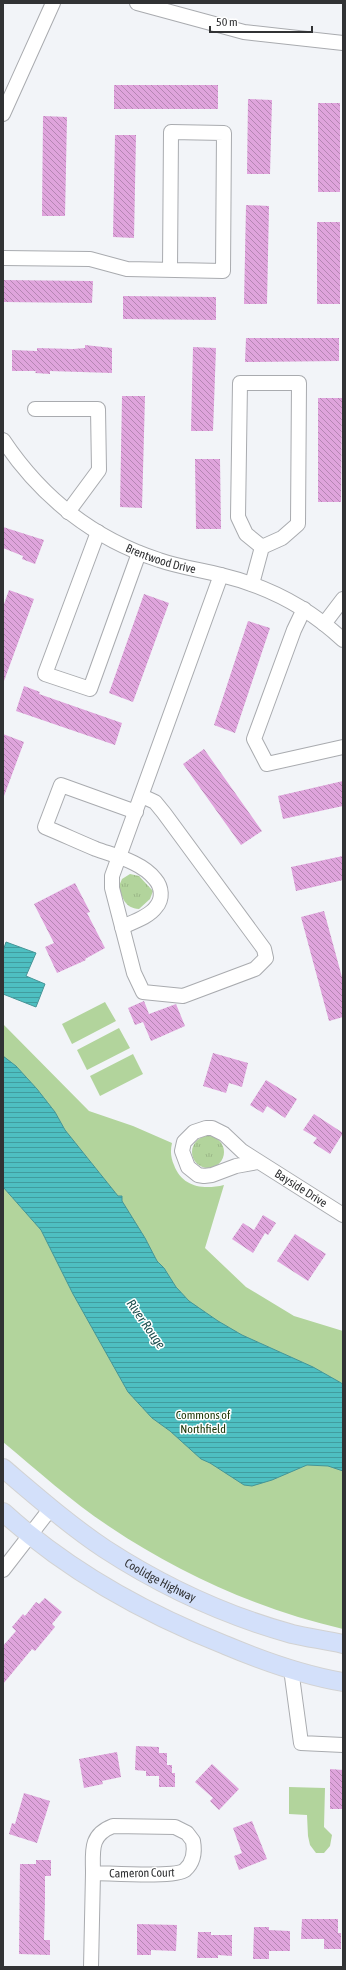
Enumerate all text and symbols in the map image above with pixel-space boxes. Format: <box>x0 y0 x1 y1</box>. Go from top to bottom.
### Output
scale bar <box>210 8 312 34</box>
text: 50 m <box>216 15 238 29</box>
street label: Brentwood Drive <box>123 541 197 576</box>
street label: Bayside Drive <box>272 1167 330 1210</box>
water label: River Rouge <box>124 1296 169 1352</box>
park label: Commons of Northfield <box>176 1408 231 1436</box>
street label: Coolidge Highway <box>122 1556 198 1605</box>
street label: Cameron Court <box>109 1865 175 1881</box>

